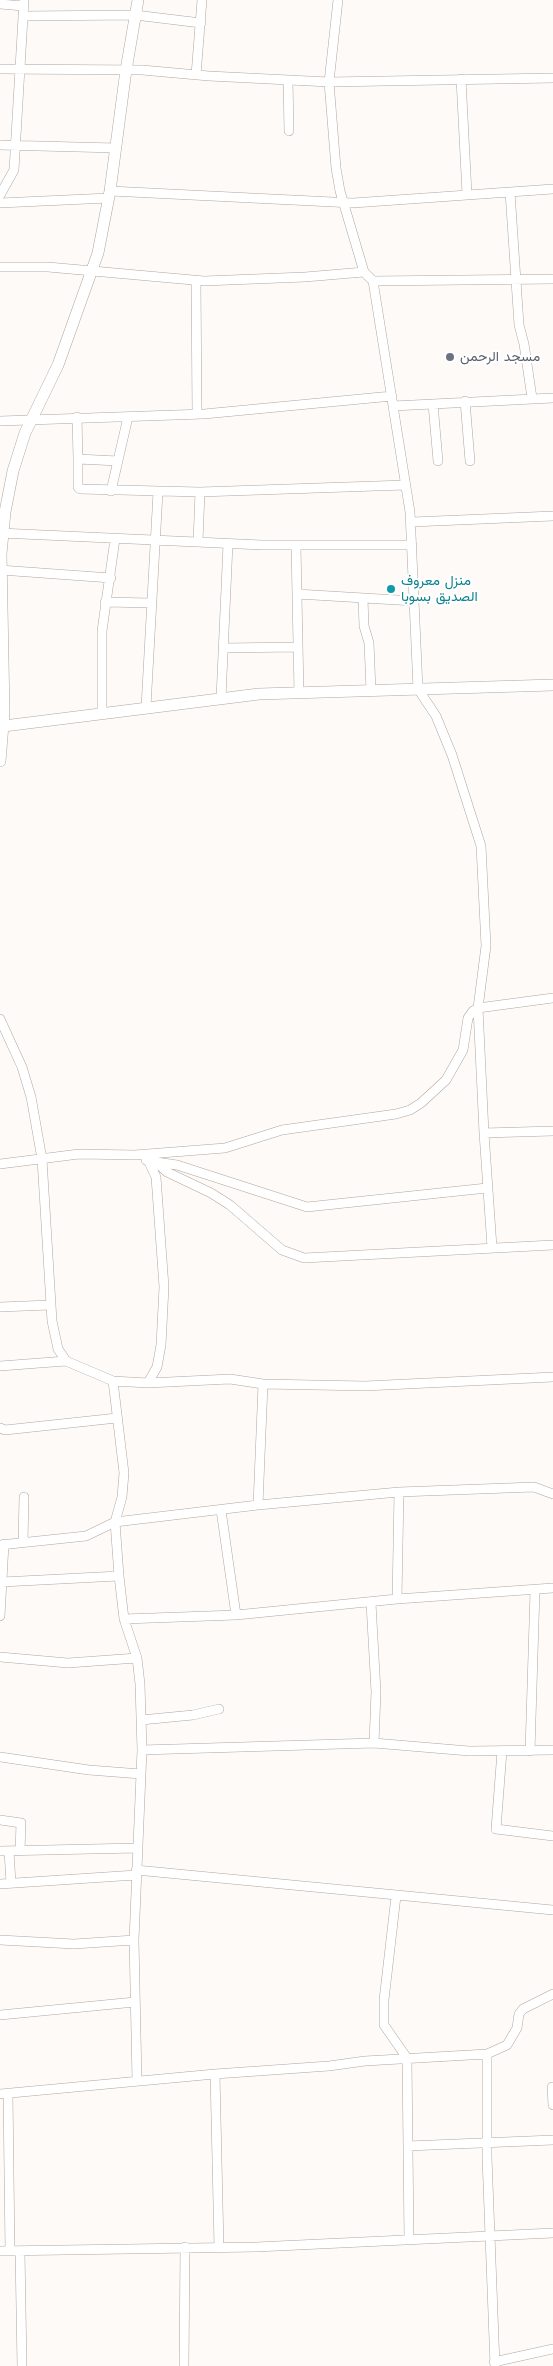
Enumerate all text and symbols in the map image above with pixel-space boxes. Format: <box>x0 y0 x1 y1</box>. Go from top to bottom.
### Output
place label: مسجد الرحمن <box>460 349 540 365</box>
marker: مسجد الرحمن <box>444 351 456 363</box>
place label: منزل معروف الصديق بسوبا <box>401 573 478 606</box>
marker: منزل معروف الصديق بسوبا <box>385 583 397 595</box>

